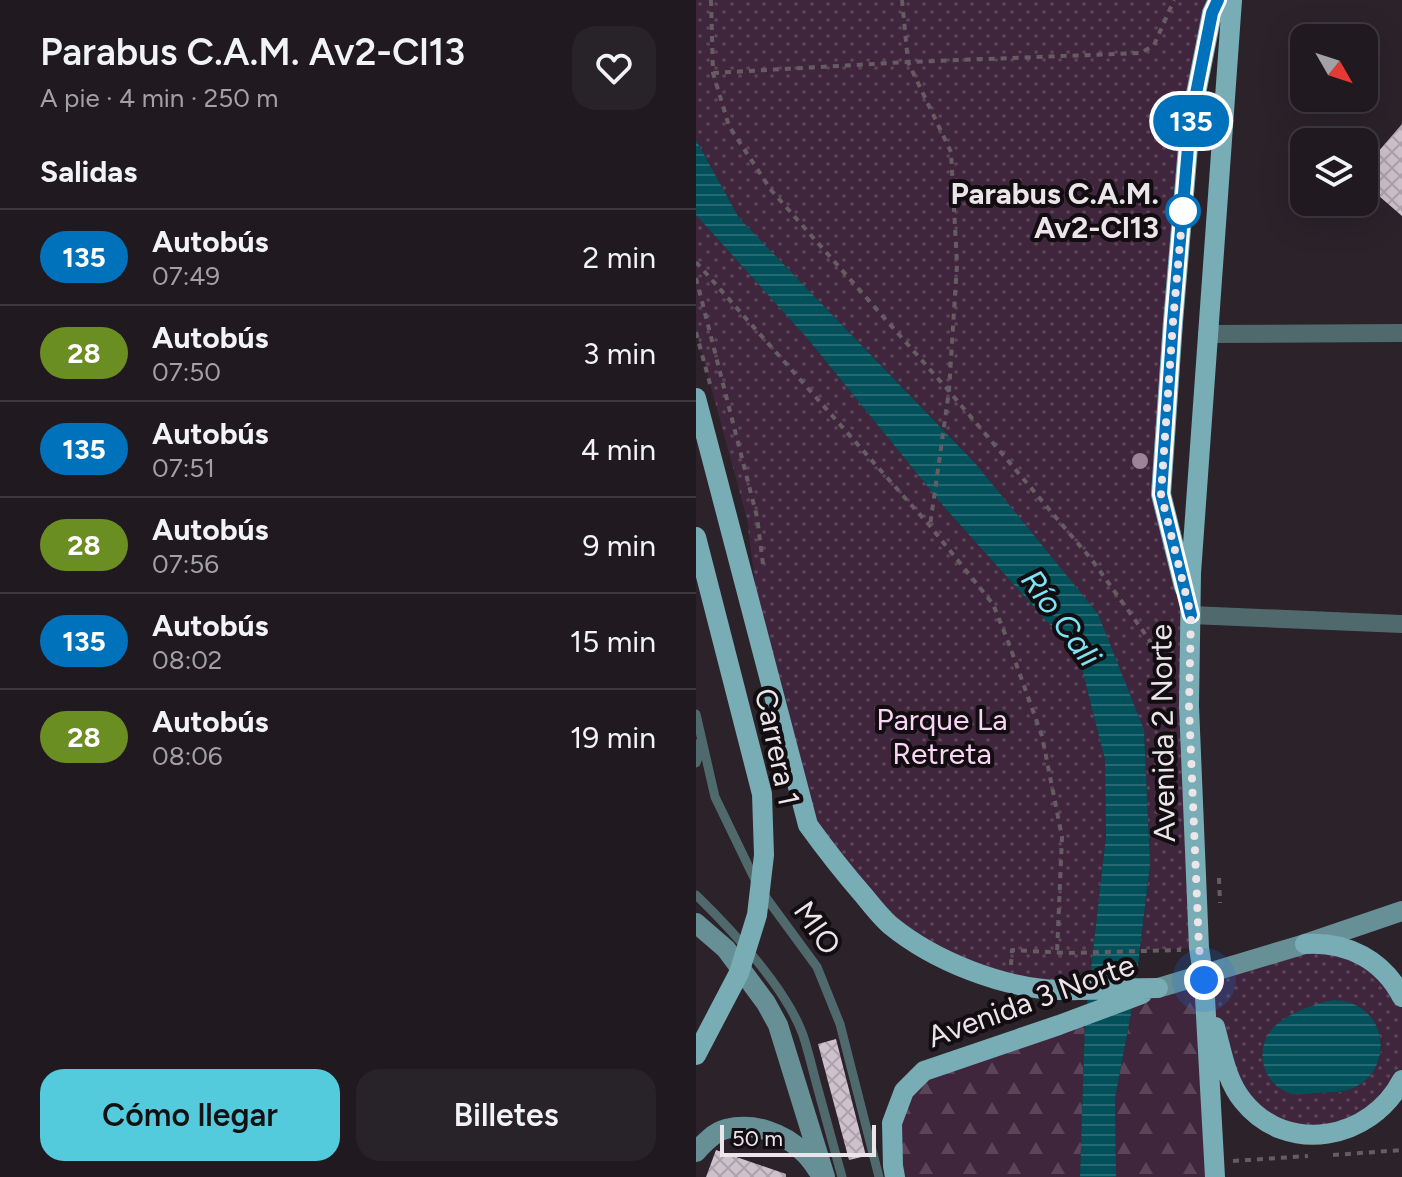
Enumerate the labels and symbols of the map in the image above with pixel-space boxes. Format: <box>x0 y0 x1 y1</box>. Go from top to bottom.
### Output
north arrow <box>1290 24 1378 112</box>
line badge: 135 <box>1145 95 1237 147</box>
place label: Parabus C.A.M. Av2-Cl13 <box>951 175 1159 246</box>
marker: Parabus C.A.M. Av2-Cl13 <box>1166 194 1200 228</box>
water label: Río Cali <box>1013 562 1109 674</box>
street label: Avenida 2 Norte <box>1142 624 1183 842</box>
street label: Carrera 1 <box>747 685 808 809</box>
park label: Parque La Retreta <box>876 701 1008 772</box>
street label: MIO <box>786 894 849 962</box>
street label: Avenida 3 Norte <box>922 946 1139 1055</box>
your location <box>1184 960 1224 1000</box>
scale bar <box>720 1121 876 1157</box>

